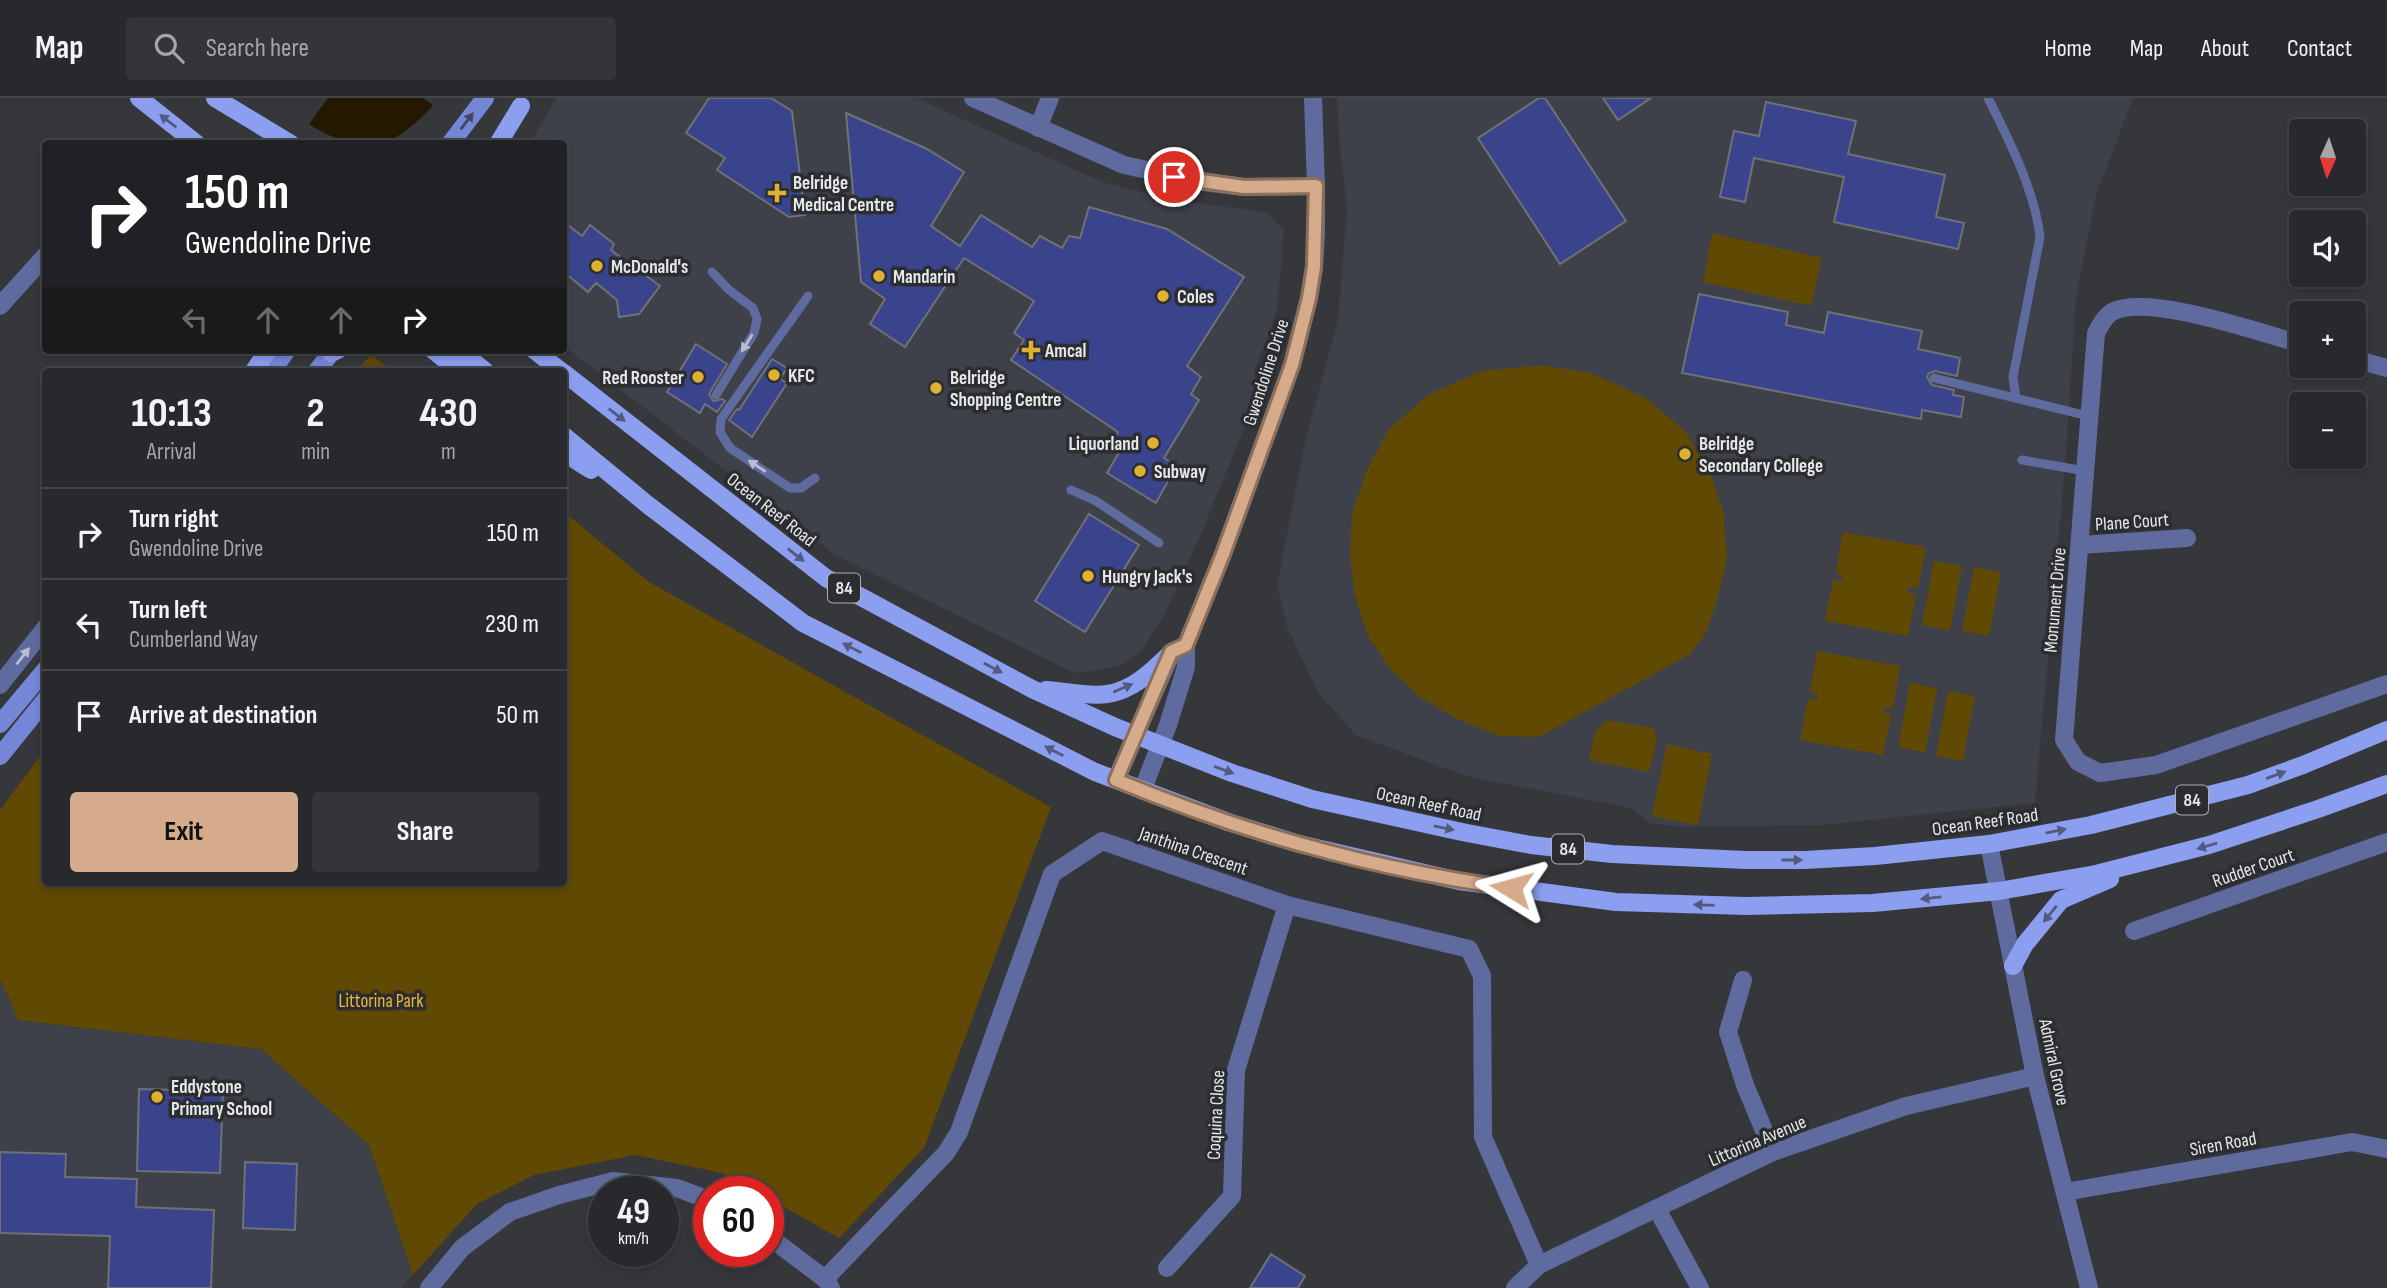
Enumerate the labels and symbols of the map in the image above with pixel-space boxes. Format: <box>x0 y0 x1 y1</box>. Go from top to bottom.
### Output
one-way arrow <box>460 112 474 130</box>
one-way arrow <box>159 113 177 128</box>
north arrow <box>2289 119 2366 196</box>
pin <box>1144 147 1204 207</box>
place label: Belridge Medical Centre <box>793 172 894 217</box>
marker: Belridge Medical Centre <box>767 183 787 203</box>
place label: McDonald's <box>611 256 688 279</box>
marker: McDonald's <box>589 258 605 274</box>
place label: Mandarin <box>893 266 955 289</box>
marker: Mandarin <box>871 268 887 284</box>
place label: Coles <box>1177 286 1214 309</box>
marker: Coles <box>1155 288 1171 304</box>
street label: Gwendoline Drive <box>1238 316 1294 429</box>
one-way arrow <box>741 334 754 353</box>
place label: Amcal <box>1044 340 1086 363</box>
marker: Amcal <box>1023 342 1039 358</box>
place label: KFC <box>788 365 815 388</box>
place label: Red Rooster <box>602 367 684 390</box>
marker: KFC <box>766 367 782 383</box>
place label: Belridge Shopping Centre <box>950 367 1061 412</box>
marker: Red Rooster <box>690 369 706 385</box>
marker: Belridge Shopping Centre <box>928 380 944 396</box>
one-way arrow <box>608 407 626 422</box>
place label: Liquorland <box>1069 433 1139 456</box>
place label: Belridge Secondary College <box>1699 433 1823 478</box>
marker: Liquorland <box>1145 435 1161 451</box>
marker: Belridge Secondary College <box>1677 446 1693 462</box>
one-way arrow <box>747 459 767 472</box>
place label: Subway <box>1154 461 1206 484</box>
marker: Subway <box>1132 463 1148 479</box>
street label: Ocean Reef Road <box>722 468 820 552</box>
street label: Plane Court <box>2094 508 2170 537</box>
street label: Monument Drive <box>2039 547 2072 654</box>
one-way arrow <box>787 548 805 563</box>
place label: Hungry Jack's <box>1102 566 1193 589</box>
marker: Hungry Jack's <box>1080 568 1096 584</box>
road number: 84 <box>828 574 860 602</box>
one-way arrow <box>842 642 862 653</box>
one-way arrow <box>15 647 29 665</box>
one-way arrow <box>984 662 1003 674</box>
one-way arrow <box>1113 682 1133 694</box>
one-way arrow <box>1044 745 1064 757</box>
one-way arrow <box>1214 765 1235 776</box>
one-way arrow <box>2265 769 2286 780</box>
street label: Ocean Reef Road <box>1374 782 1483 827</box>
road number: 84 <box>2176 786 2208 814</box>
street label: Ocean Reef Road <box>1931 804 2040 841</box>
street label: Janthina Crescent <box>1135 822 1251 881</box>
one-way arrow <box>1433 823 1455 834</box>
one-way arrow <box>2045 826 2067 837</box>
road number: 84 <box>1552 834 1584 864</box>
one-way arrow <box>2196 841 2217 851</box>
street label: Rudder Court <box>2210 844 2298 893</box>
position arrow <box>1474 851 1548 925</box>
one-way arrow <box>1781 854 1803 866</box>
one-way arrow <box>1920 892 1942 903</box>
one-way arrow <box>1692 899 1714 911</box>
one-way arrow <box>2042 905 2057 923</box>
park label: Littorina Park <box>338 990 424 1013</box>
street label: Admiral Grove <box>2033 1016 2074 1108</box>
street label: Coquina Close <box>1203 1070 1230 1161</box>
place label: Eddystone Primary School <box>171 1076 272 1121</box>
marker: Eddystone Primary School <box>149 1089 165 1105</box>
street label: Littorina Avenue <box>1705 1111 1810 1172</box>
street label: Siren Road <box>2188 1127 2258 1162</box>
speed limit sign: 60 <box>693 1176 784 1267</box>

